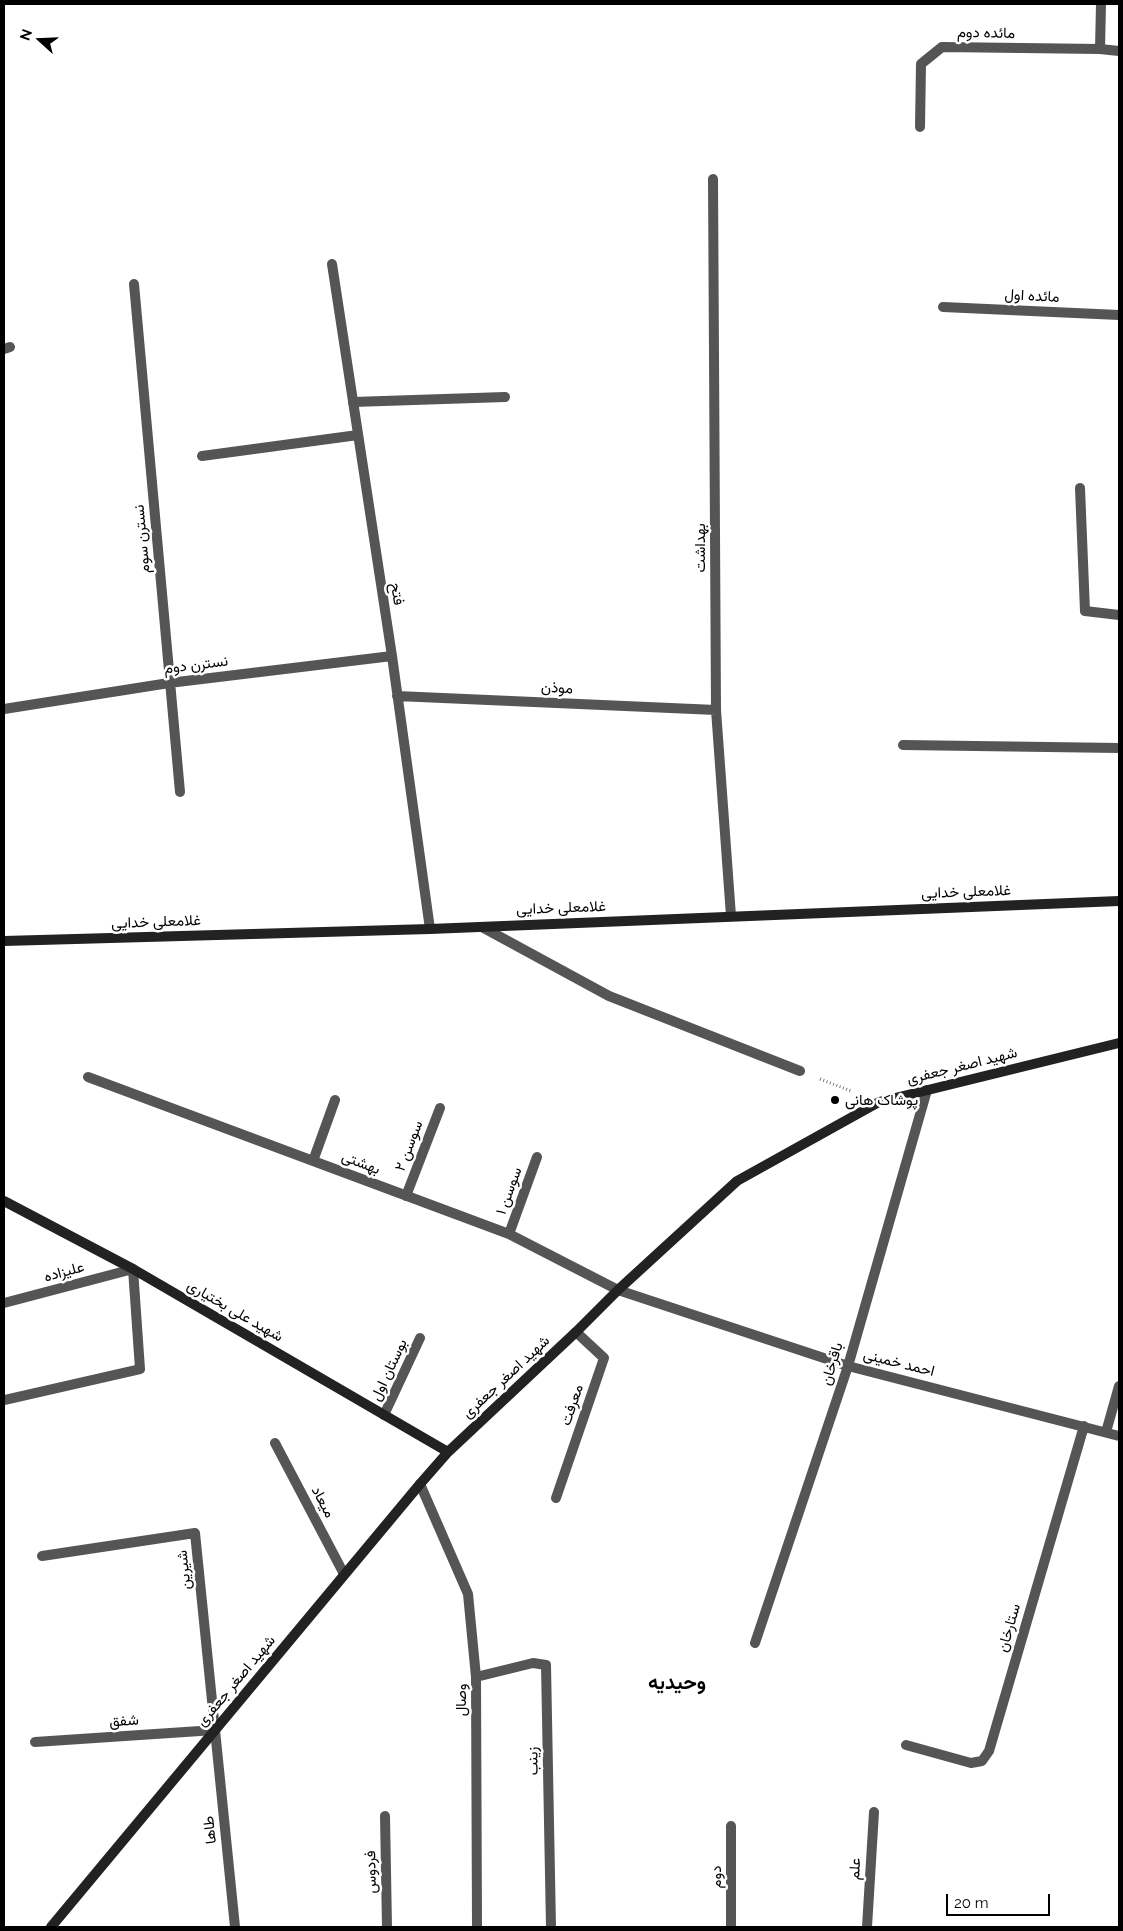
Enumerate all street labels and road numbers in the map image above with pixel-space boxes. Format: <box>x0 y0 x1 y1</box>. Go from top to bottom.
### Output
street label: مائده دوم <box>957 23 1015 43</box>
street label: مائده اول <box>1004 286 1060 306</box>
street label: نسترن سوم <box>130 504 154 574</box>
street label: بهداشت <box>691 523 709 573</box>
street label: فتح <box>386 581 408 607</box>
street label: نسترن دوم <box>163 652 229 678</box>
street label: موذن <box>541 678 573 698</box>
street label: غلامعلی خدایی <box>921 881 1011 903</box>
street label: غلامعلی خدایی <box>516 897 606 919</box>
street label: غلامعلی خدایی <box>111 911 201 933</box>
street label: شهید اصغر جعفری <box>905 1044 1019 1088</box>
street label: سوسن ۲ <box>391 1118 427 1174</box>
street label: بهشتی <box>339 1147 383 1179</box>
street label: سوسن ۱ <box>492 1165 526 1217</box>
street label: علیزاده <box>42 1258 86 1286</box>
street label: شهید علی بختیاری <box>184 1276 286 1346</box>
street label: شهید اصغر جعفری <box>458 1332 554 1422</box>
street label: بوستان اول <box>367 1336 411 1404</box>
street label: باقرخان <box>817 1340 847 1388</box>
street label: احمد خمینی <box>862 1345 936 1381</box>
street label: معرفت <box>557 1382 587 1428</box>
street label: میعاد <box>307 1483 339 1521</box>
street label: شیرین <box>173 1549 195 1591</box>
street label: ستارخان <box>994 1602 1024 1654</box>
street label: شهید اصغر جعفری <box>193 1632 279 1730</box>
street label: وصال <box>452 1684 470 1716</box>
street label: شفق <box>109 1711 139 1731</box>
street label: زینب <box>524 1746 542 1776</box>
street label: طاها <box>200 1815 220 1845</box>
street label: فردوس <box>362 1850 380 1894</box>
street label: علم <box>845 1857 865 1881</box>
street label: دوم <box>707 1866 725 1888</box>

